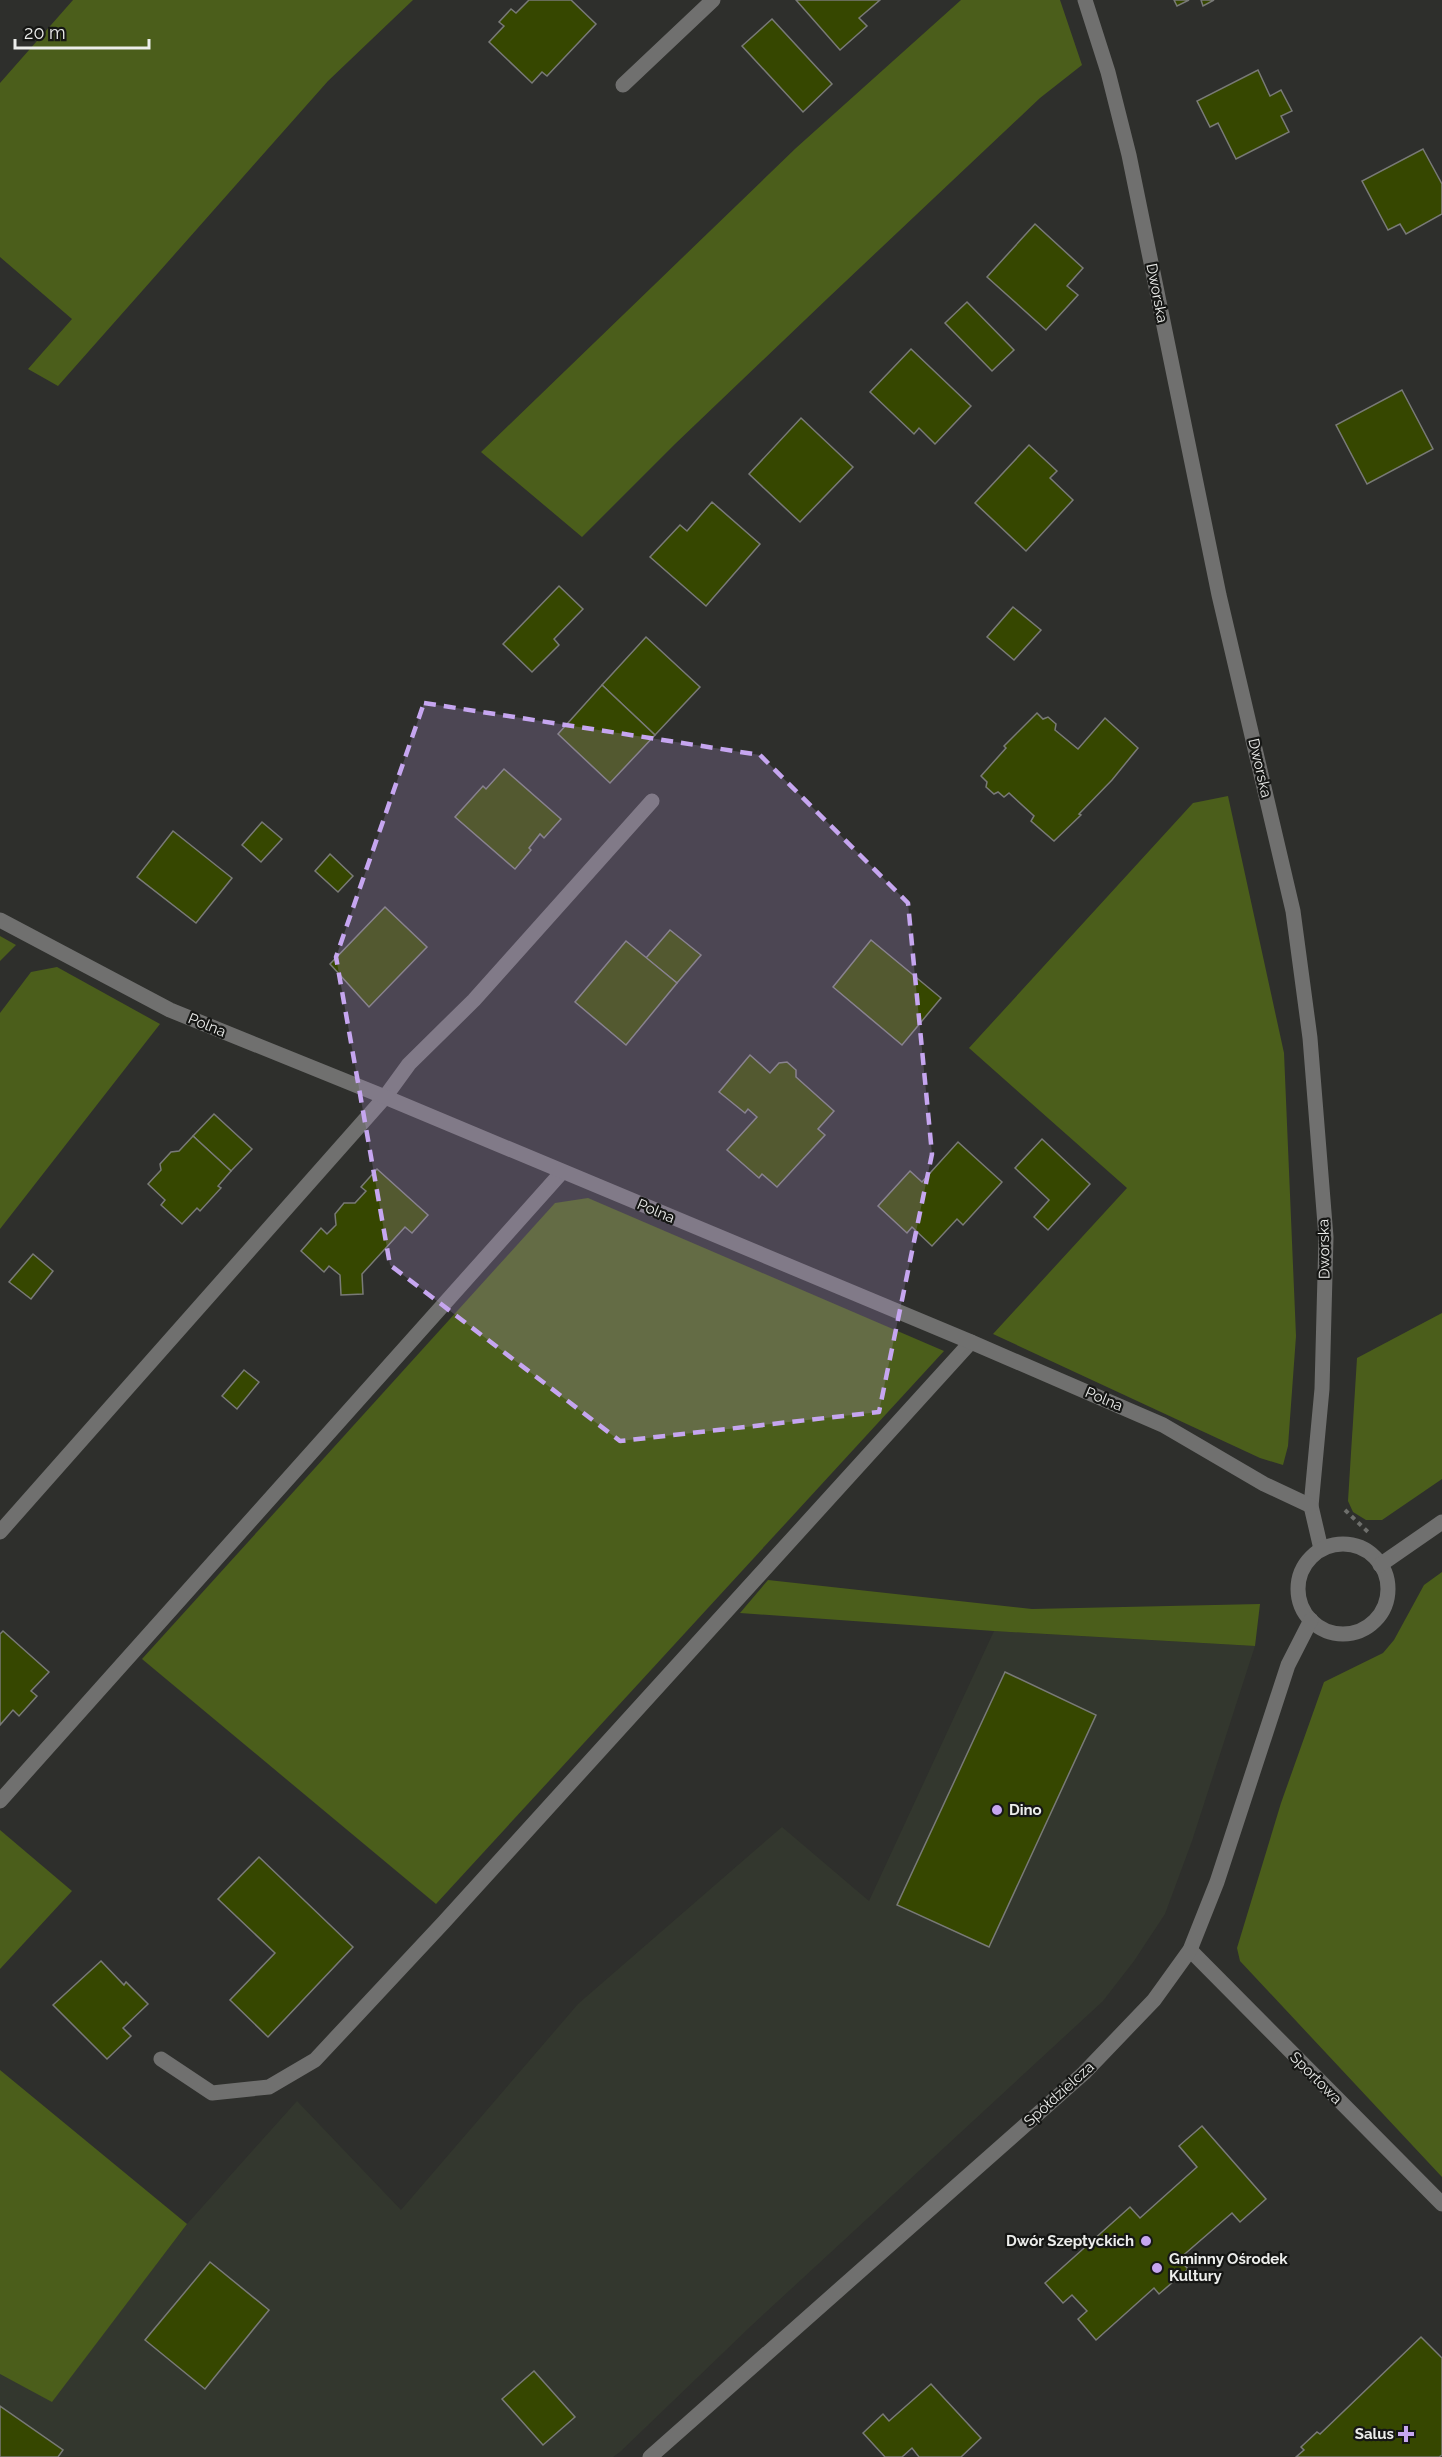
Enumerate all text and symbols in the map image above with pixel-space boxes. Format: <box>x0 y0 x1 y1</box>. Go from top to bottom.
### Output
scale bar <box>15 12 148 50</box>
text: 20 m <box>24 22 66 43</box>
street label: Dworska <box>1142 262 1172 324</box>
street label: Dworska <box>1244 737 1276 799</box>
street label: Polna <box>185 1009 229 1041</box>
street label: Polna <box>634 1195 678 1227</box>
street label: Dworska <box>1314 1219 1334 1279</box>
street label: Polna <box>1082 1383 1126 1415</box>
place label: Dino <box>1009 1801 1042 1819</box>
marker: Dino <box>990 1803 1004 1817</box>
street label: Sportowa <box>1286 2048 1346 2108</box>
street label: Spółdzielcza <box>1020 2058 1098 2130</box>
place label: Dwór Szeptyckich <box>1006 2232 1134 2250</box>
marker: Dwór Szeptyckich <box>1139 2234 1153 2248</box>
place label: Gminny Ośrodek Kultury <box>1169 2250 1288 2285</box>
marker: Gminny Ośrodek Kultury <box>1150 2261 1164 2275</box>
place label: Salus <box>1355 2425 1394 2443</box>
marker: Salus <box>1399 2427 1413 2441</box>

